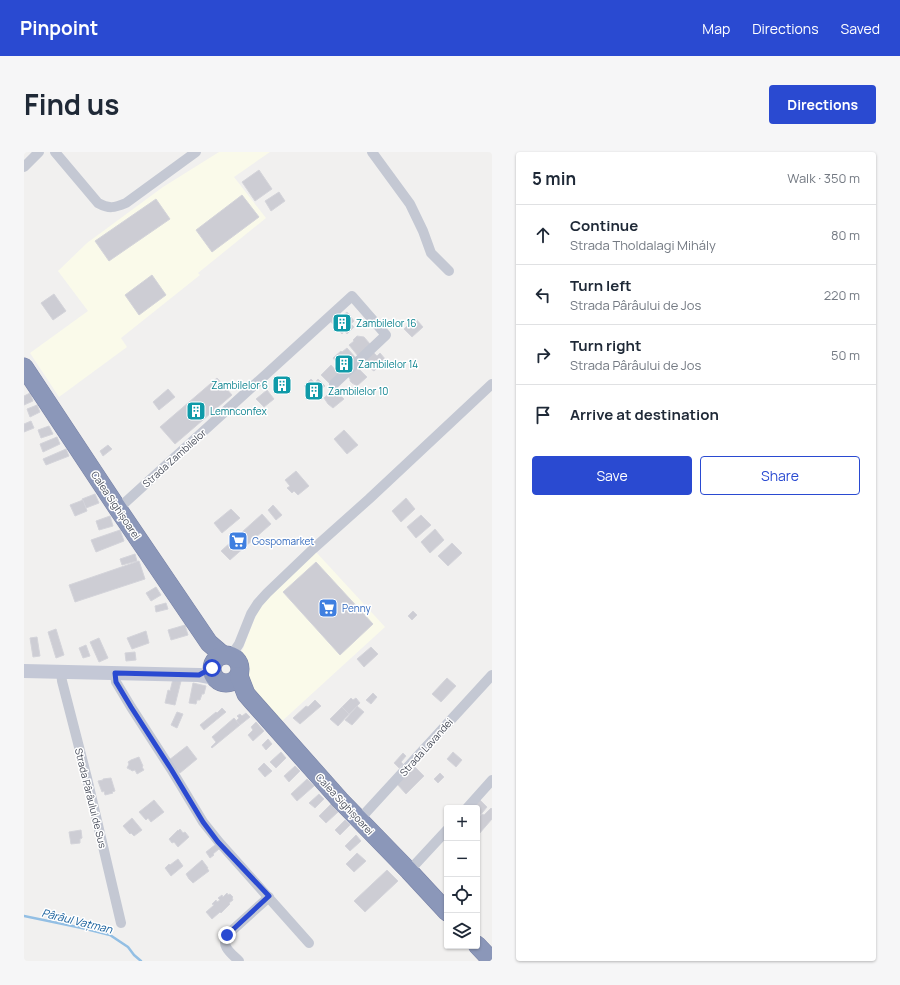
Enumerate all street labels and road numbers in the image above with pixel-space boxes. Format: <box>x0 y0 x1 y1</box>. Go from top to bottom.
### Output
street label: Strada Zambilelor <box>139 425 209 490</box>
street label: Calea Sighișoarei <box>88 468 144 542</box>
street label: Strada Lavandei <box>396 715 456 779</box>
street label: Strada Pârâului de Sus <box>72 747 110 849</box>
street label: Calea Sighișoarei <box>313 770 377 838</box>

